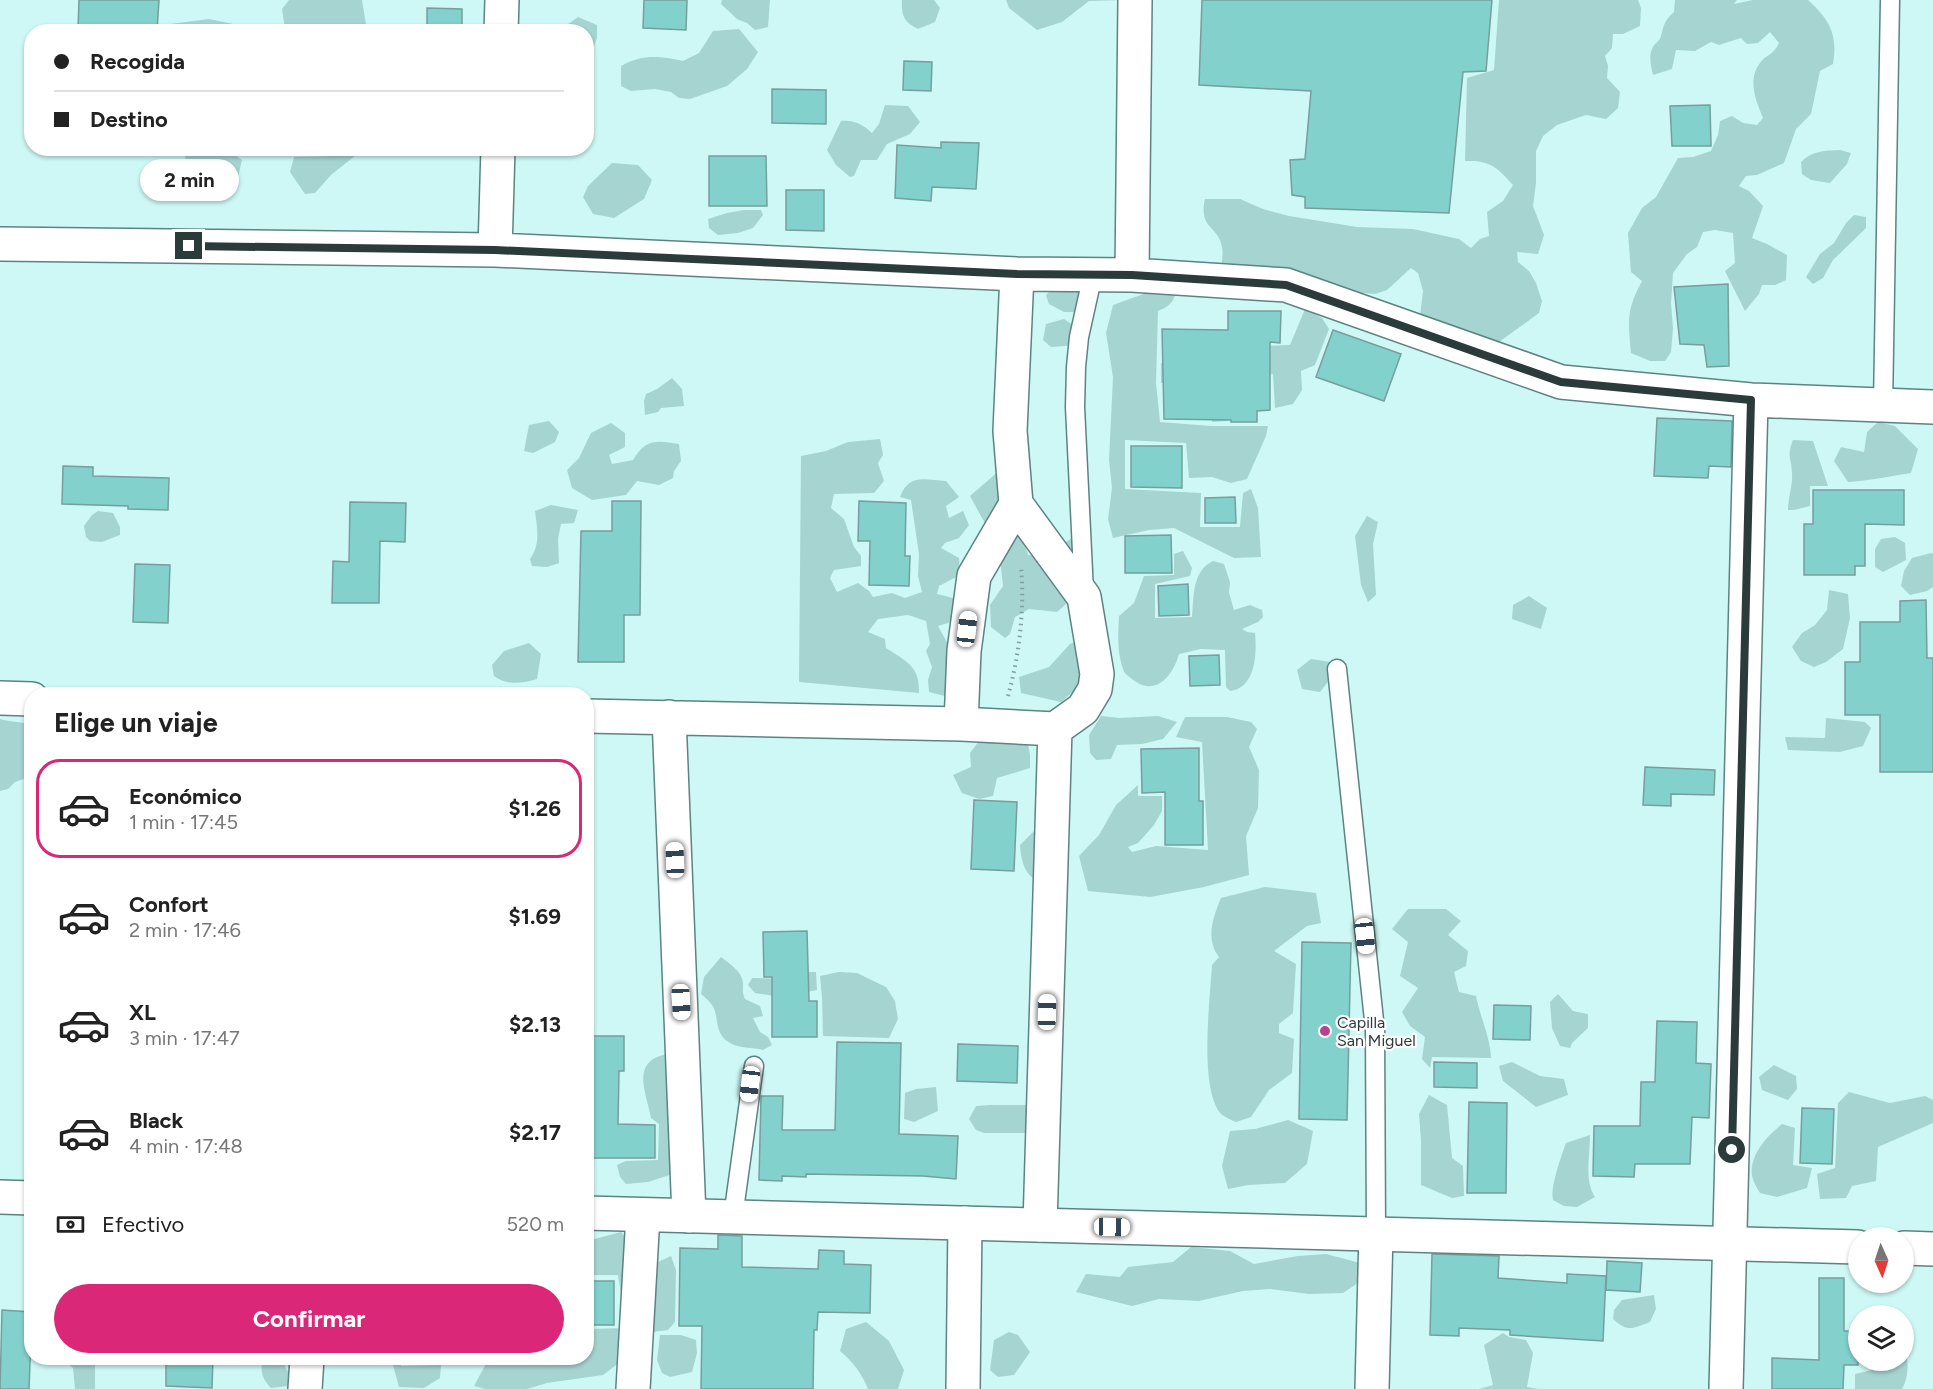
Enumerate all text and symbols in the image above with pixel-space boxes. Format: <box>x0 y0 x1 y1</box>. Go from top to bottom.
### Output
text: Recogida <box>90 48 185 75</box>
text: Destino <box>90 106 168 133</box>
callout: 2 min <box>140 159 238 201</box>
text: 2 min <box>164 168 215 192</box>
route end <box>175 232 202 259</box>
car <box>956 610 978 648</box>
text: Elige un viaje <box>54 706 218 739</box>
icon: car <box>57 782 111 836</box>
text: Económico <box>129 783 242 810</box>
text: $1.26 <box>509 795 561 822</box>
text: 1 min · 17:45 <box>129 810 238 834</box>
car <box>665 842 685 878</box>
icon: car <box>57 890 111 944</box>
text: Confort <box>129 891 209 918</box>
text: $1.69 <box>509 903 561 930</box>
car <box>1354 917 1376 955</box>
text: 2 min · 17:46 <box>129 918 241 942</box>
car <box>671 984 691 1020</box>
car <box>1038 994 1056 1030</box>
icon: car <box>57 998 111 1052</box>
text: XL <box>129 999 156 1026</box>
text: $2.13 <box>509 1011 561 1038</box>
place label: Capilla San Miguel <box>1337 1013 1416 1050</box>
marker: Capilla San Miguel <box>1318 1024 1332 1038</box>
text: 3 min · 17:47 <box>129 1026 240 1050</box>
car <box>739 1065 761 1103</box>
icon: car <box>57 1106 111 1160</box>
text: Black <box>129 1107 183 1134</box>
text: $2.17 <box>509 1119 561 1146</box>
text: 4 min · 17:48 <box>129 1134 243 1158</box>
route start <box>1718 1136 1745 1163</box>
icon: cash <box>54 1208 87 1241</box>
text: Efectivo <box>102 1211 184 1238</box>
text: 520 m <box>507 1212 564 1236</box>
car <box>1094 1218 1130 1236</box>
north arrow <box>1848 1227 1914 1293</box>
map controls <box>1848 1227 1914 1371</box>
button: Confirmar <box>54 1284 564 1353</box>
button: layers <box>1848 1305 1914 1371</box>

